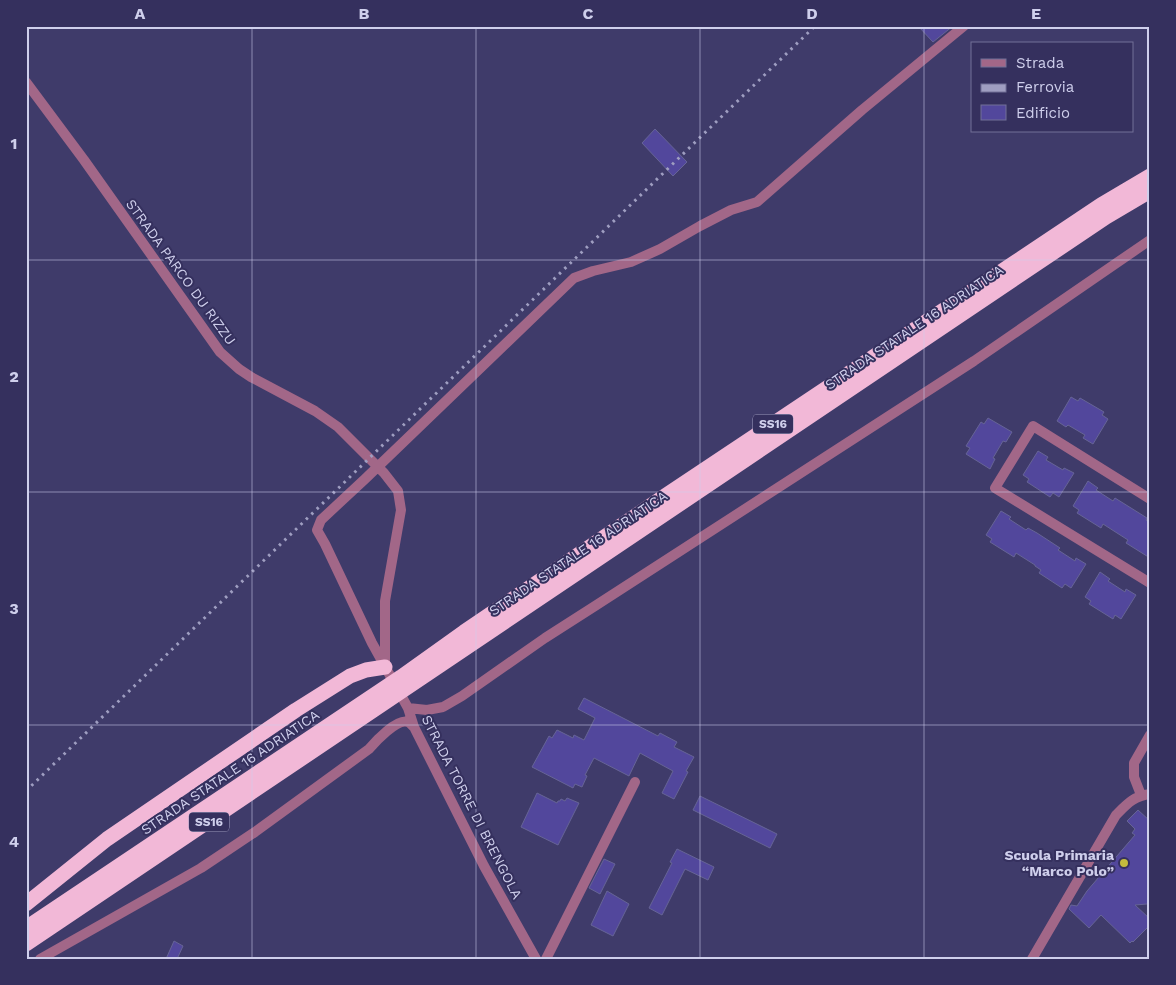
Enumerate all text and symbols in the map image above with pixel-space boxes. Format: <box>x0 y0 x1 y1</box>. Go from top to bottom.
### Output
text: A <box>135 4 146 23</box>
text: B <box>359 4 370 23</box>
text: C <box>583 4 594 23</box>
text: D <box>806 4 818 23</box>
text: E <box>1031 4 1041 23</box>
legend <box>971 42 1134 132</box>
text: Strada <box>1016 54 1065 72</box>
text: Ferrovia <box>1016 78 1075 96</box>
text: Edificio <box>1016 104 1070 122</box>
text: 1 <box>11 134 17 153</box>
street label: STRADA PARCO DU RIZZU <box>123 196 239 348</box>
street label: STRADA STATALE 16 ADRIATICA <box>822 261 1006 393</box>
text: 2 <box>9 367 19 386</box>
road number: SS16 <box>753 414 793 434</box>
street label: STRADA STATALE 16 ADRIATICA <box>486 487 670 619</box>
text: 3 <box>9 599 19 618</box>
street label: STRADA STATALE 16 ADRIATICA <box>138 706 322 838</box>
street label: STRADA TORRE DI BRENGOLA <box>419 712 525 902</box>
road number: SS16 <box>189 812 229 832</box>
text: 4 <box>9 832 19 851</box>
place label: Scuola Primaria “Marco Polo” <box>1004 847 1115 879</box>
marker: Scuola Primaria “Marco Polo” <box>1118 857 1130 869</box>

